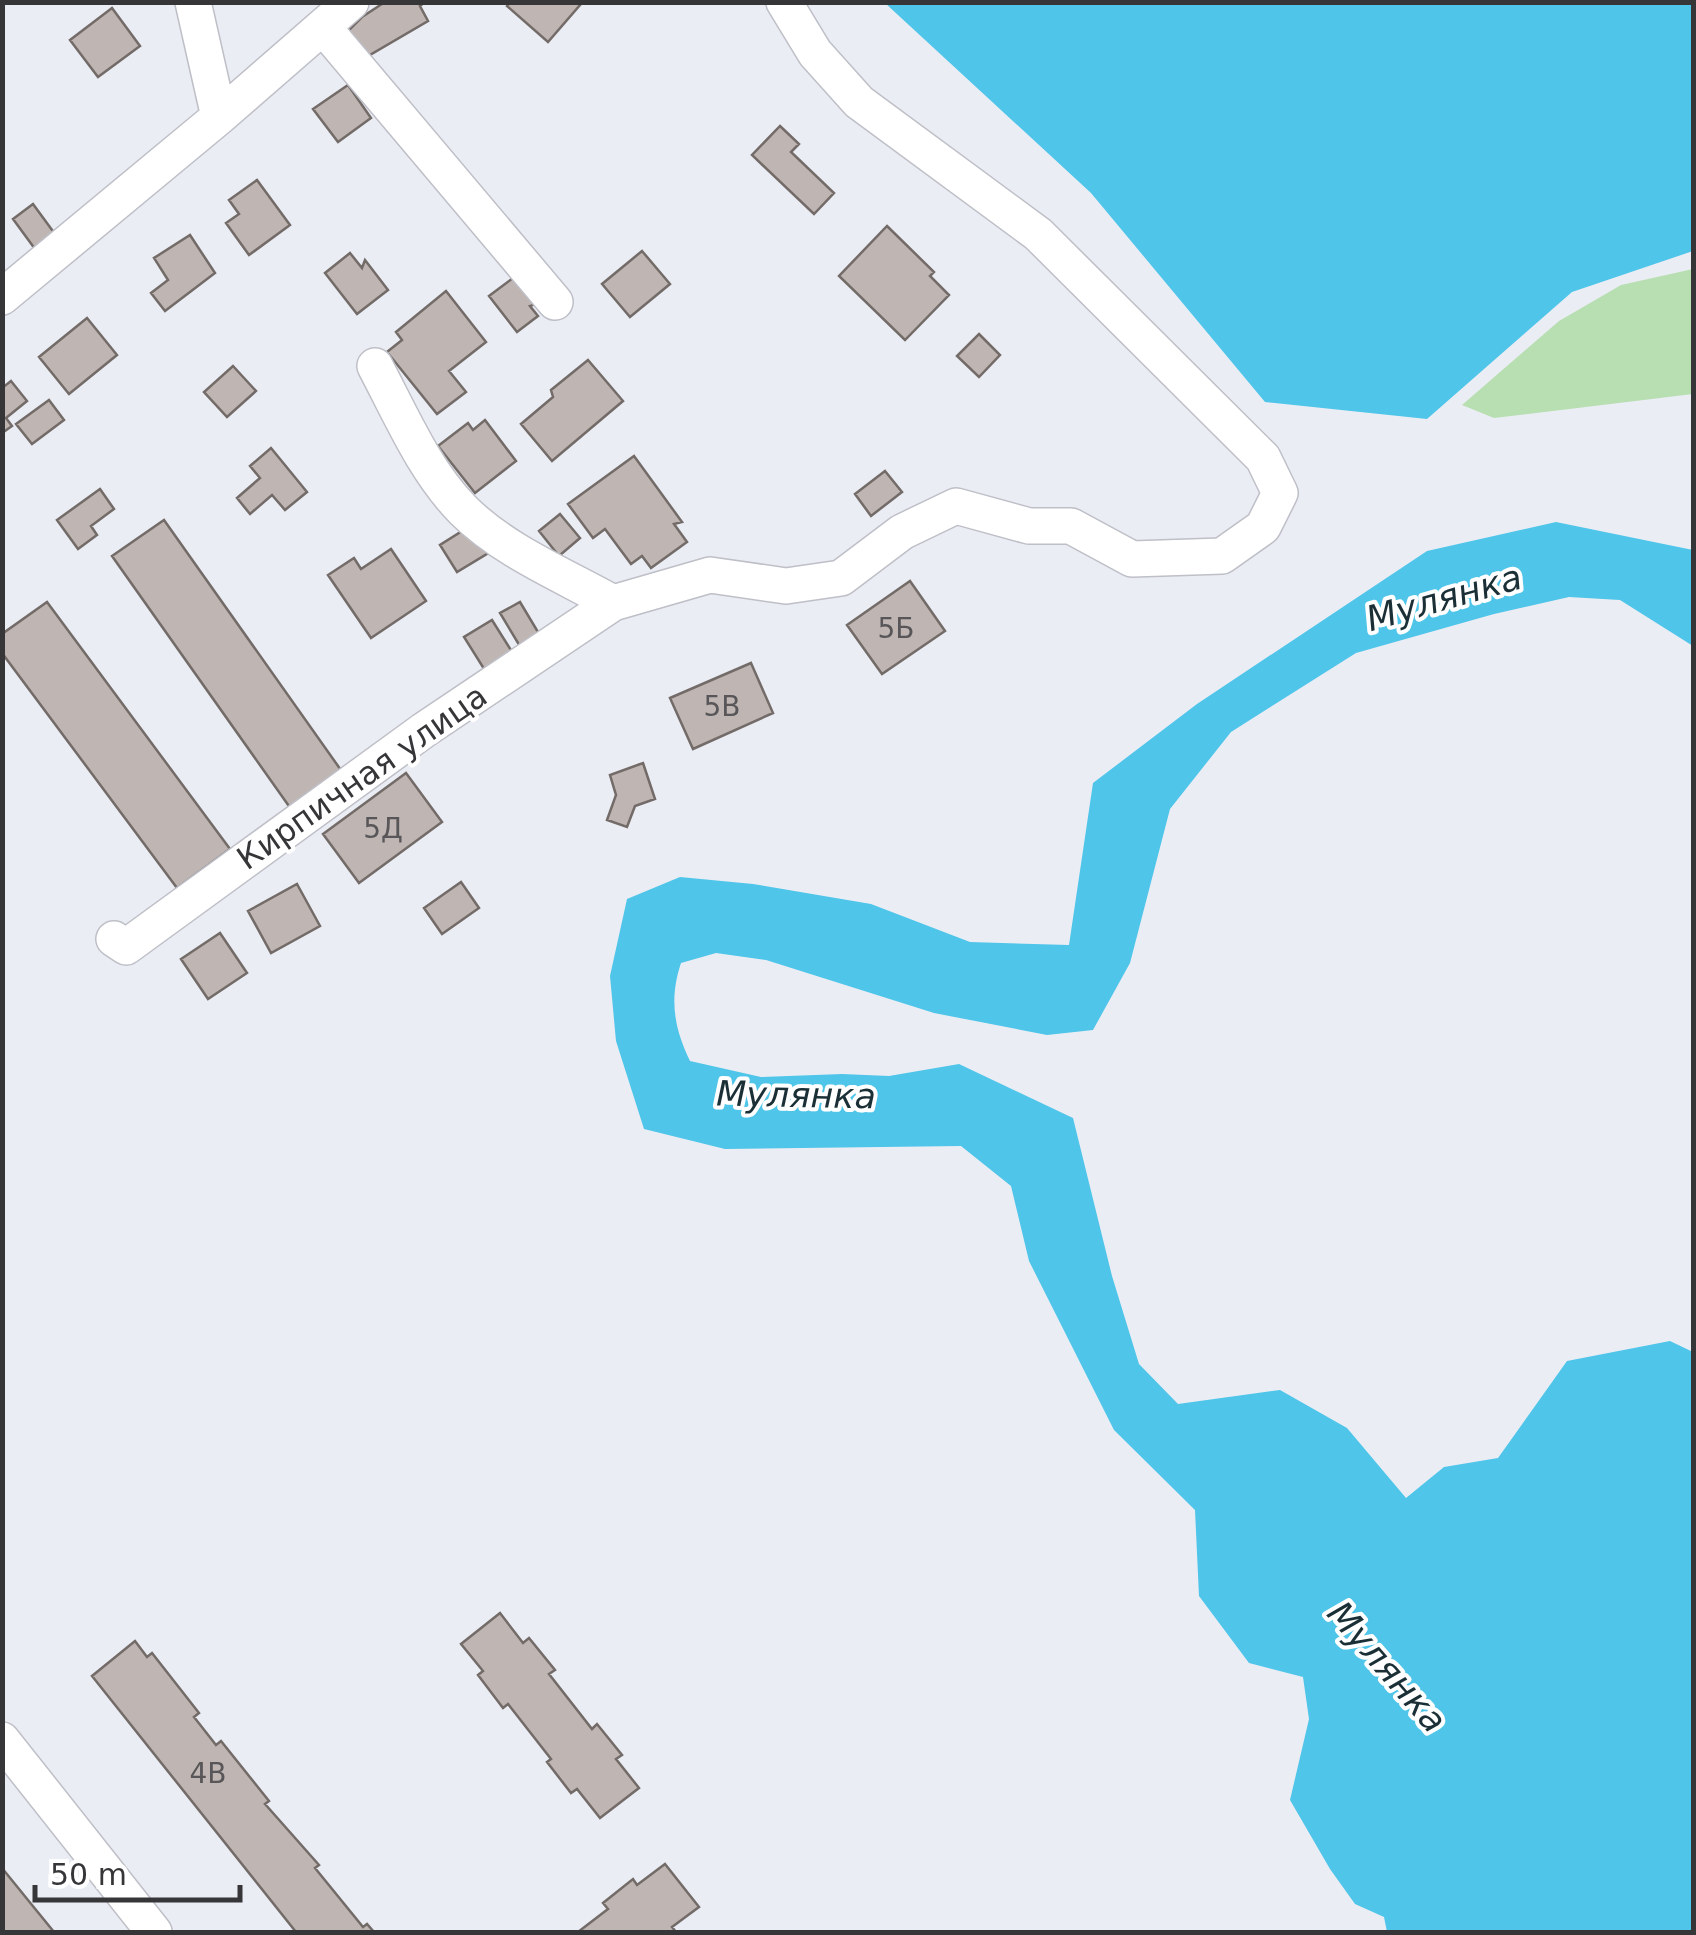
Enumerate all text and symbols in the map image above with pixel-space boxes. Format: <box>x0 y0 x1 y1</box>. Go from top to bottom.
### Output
water label: Мулянка <box>1362 557 1526 639</box>
house number: 5Б <box>877 612 915 645</box>
street label: Кирпичная улица <box>230 677 494 877</box>
house number: 5В <box>703 690 741 723</box>
house number: 5Д <box>363 812 403 845</box>
water label: Мулянка <box>716 1074 876 1116</box>
water label: Мулянка <box>1319 1594 1455 1740</box>
house number: 4В <box>189 1757 227 1790</box>
scale bar <box>35 1840 240 1902</box>
text: 50 m <box>50 1857 127 1892</box>

